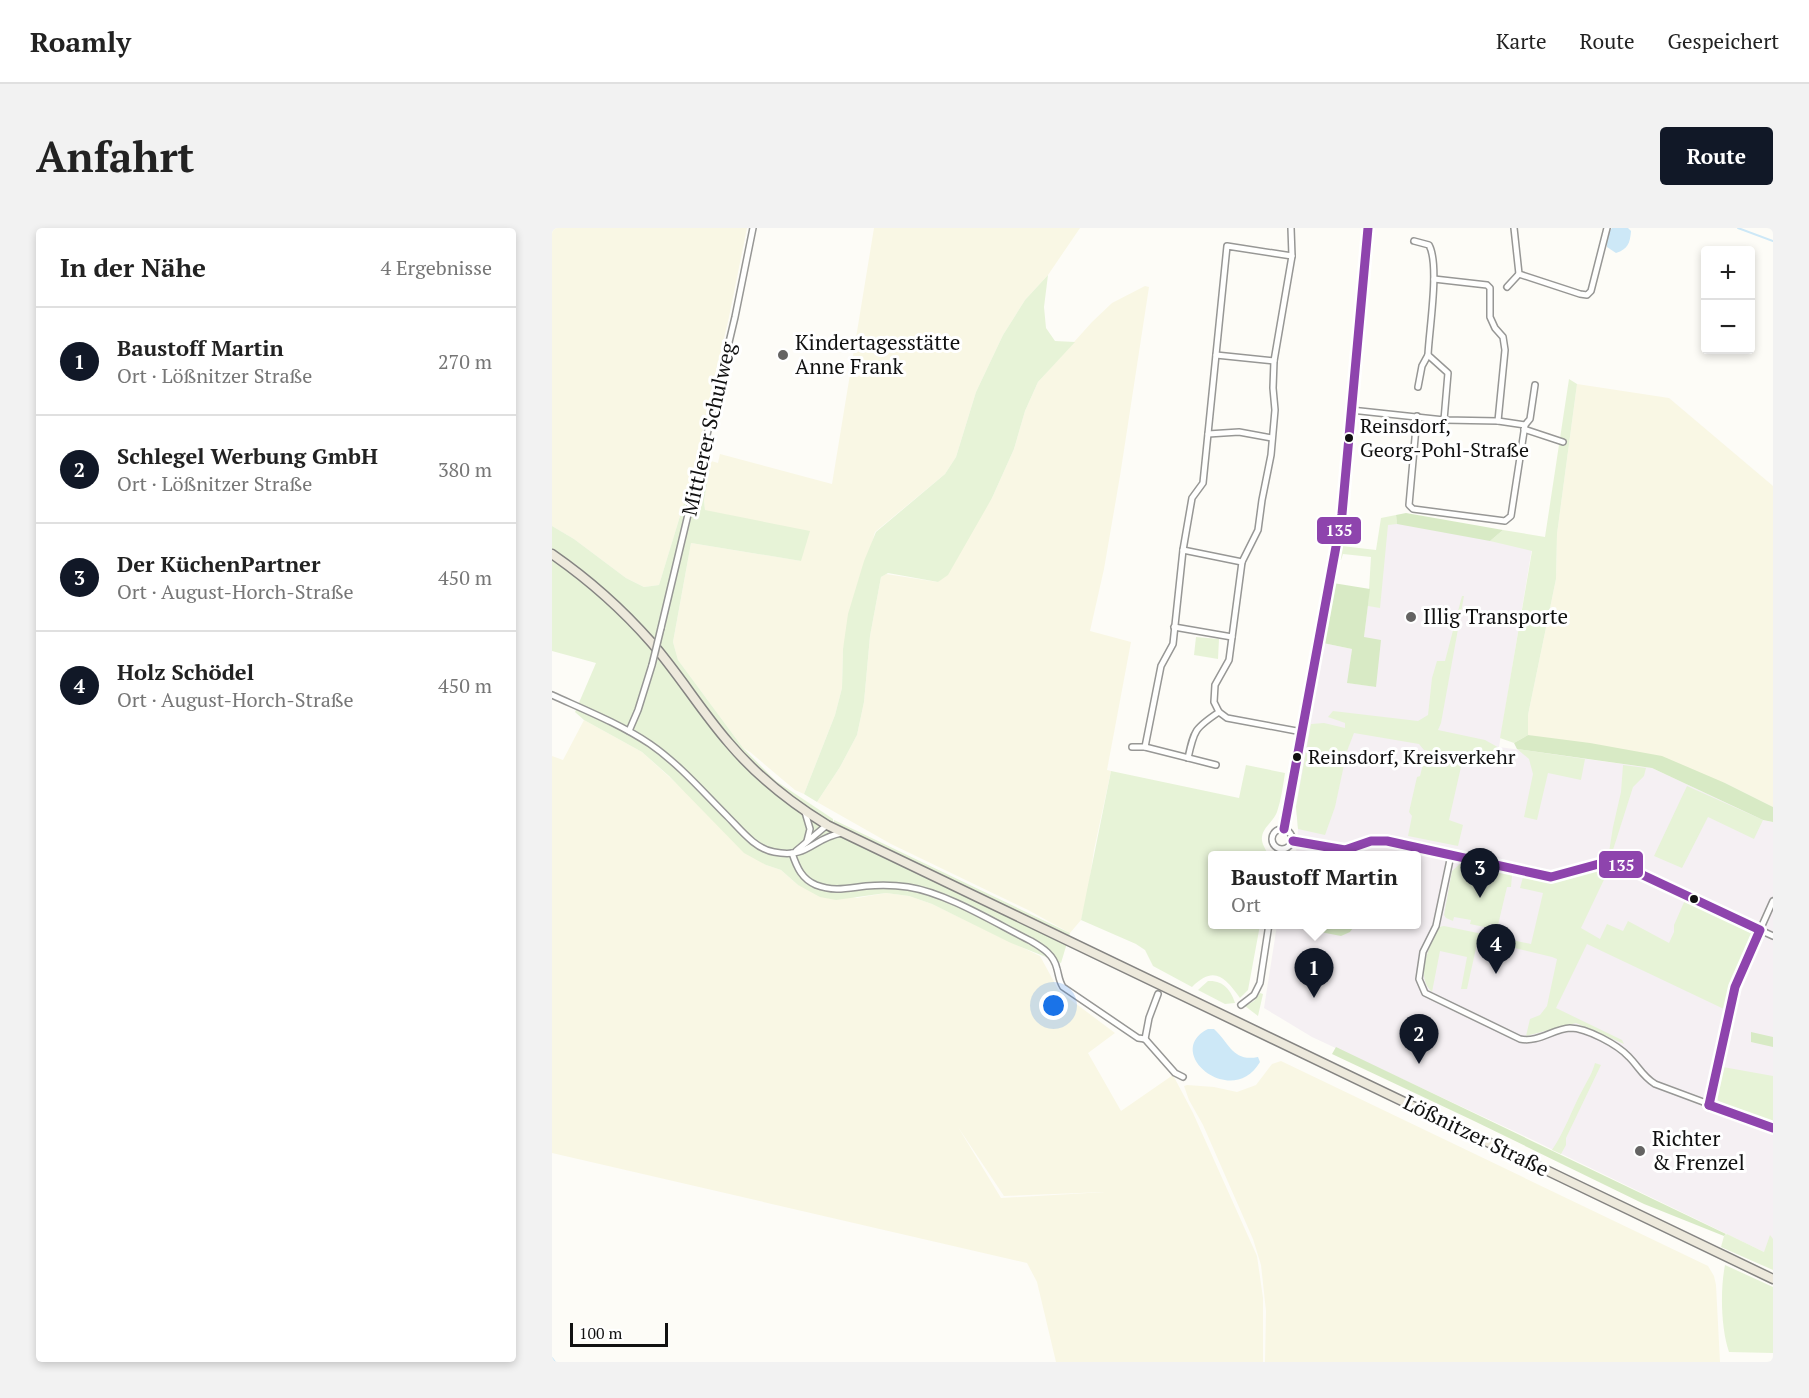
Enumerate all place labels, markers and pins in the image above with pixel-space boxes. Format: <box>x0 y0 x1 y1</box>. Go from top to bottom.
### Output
place label: Kindertagesstätte Anne Frank <box>795 328 960 380</box>
marker: Kindertagesstätte Anne Frank <box>776 348 790 362</box>
place label: Reinsdorf, Georg-Pohl-Straße <box>1360 412 1529 463</box>
marker: Reinsdorf, Georg-Pohl-Straße <box>1343 432 1355 444</box>
place label: Illig Transporte <box>1423 602 1568 630</box>
marker: Illig Transporte <box>1404 610 1418 624</box>
place label: Reinsdorf, Kreisverkehr <box>1308 743 1516 770</box>
marker: Reinsdorf, Kreisverkehr <box>1291 751 1303 763</box>
pin: 3 <box>1460 848 1500 898</box>
unlabelled marker <box>1688 893 1700 905</box>
pin: 4 <box>1476 924 1516 974</box>
pin: 1 <box>1294 948 1334 998</box>
pin: 2 <box>1400 1014 1438 1064</box>
place label: Richter & Frenzel <box>1652 1124 1745 1176</box>
marker: Richter & Frenzel <box>1633 1144 1647 1158</box>

